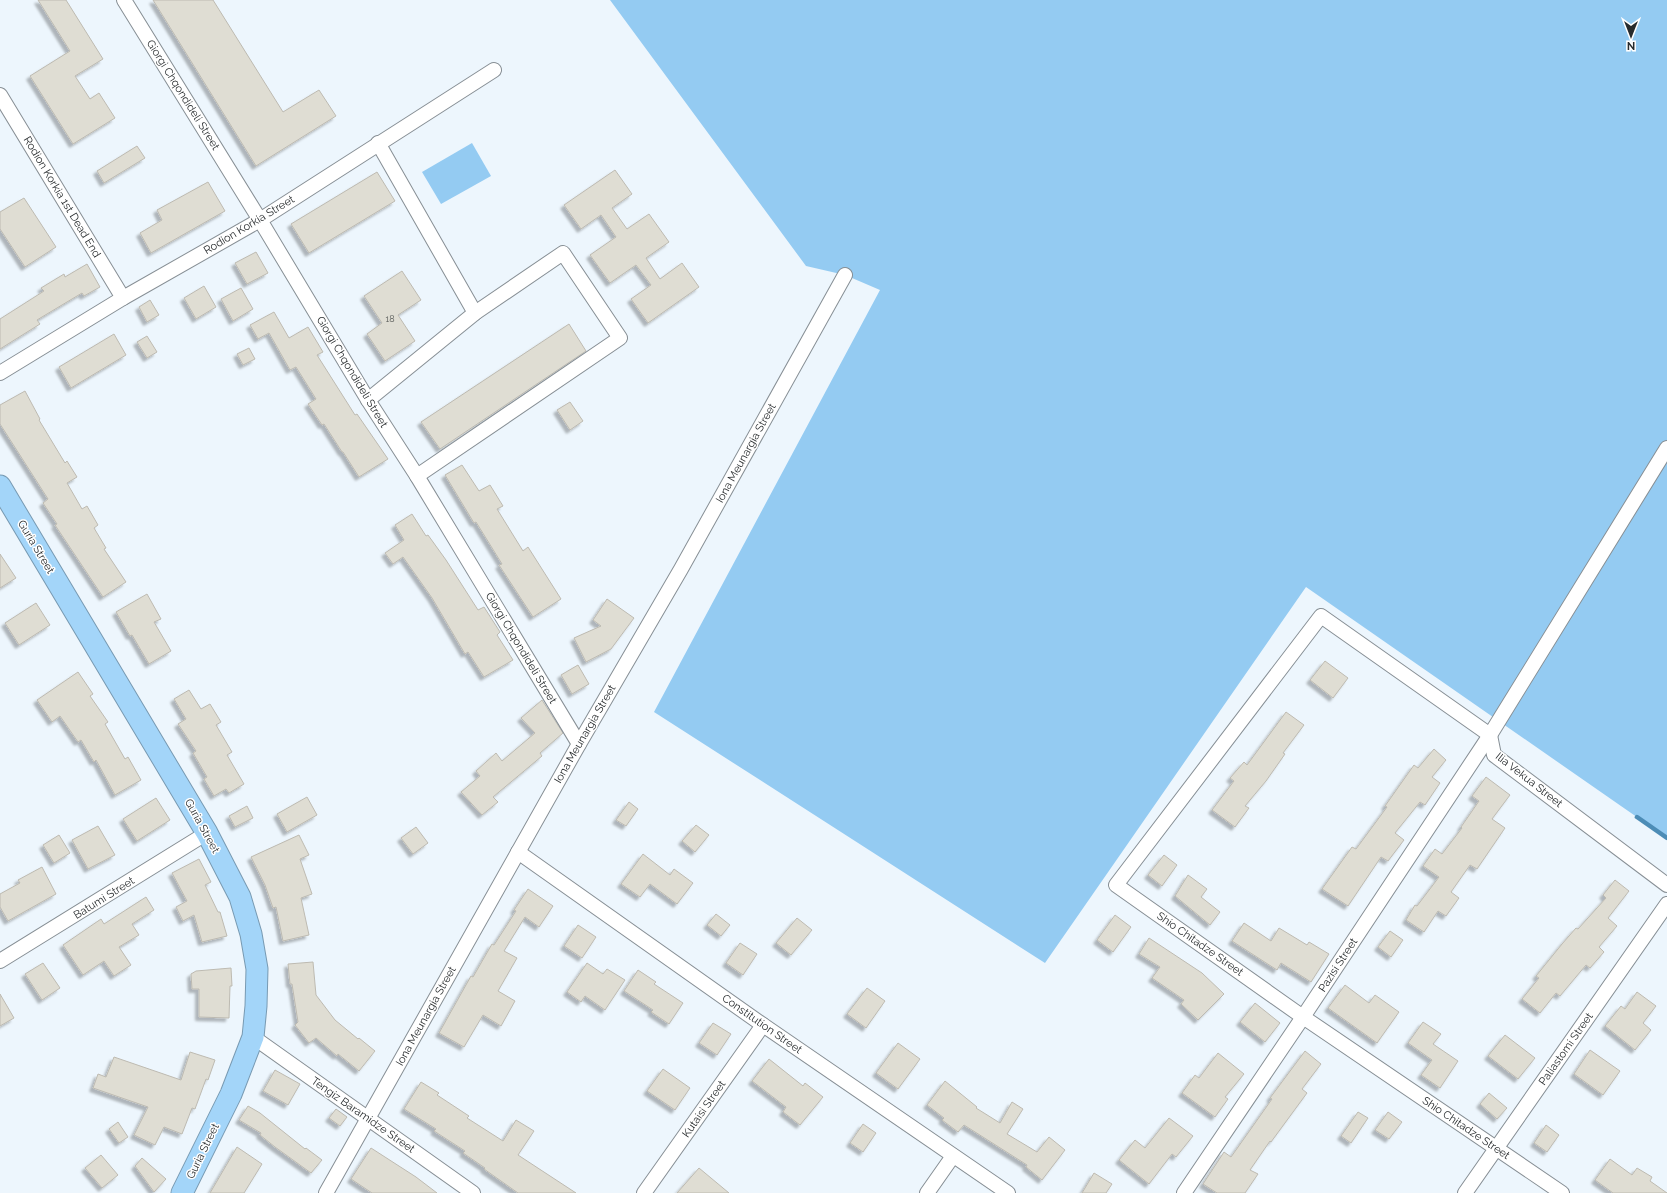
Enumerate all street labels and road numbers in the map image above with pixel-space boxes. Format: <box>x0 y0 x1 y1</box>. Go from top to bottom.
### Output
street label: Giorgi Chqondideli Street <box>144 38 222 153</box>
street label: Rodion Korkia 1st Dead End <box>21 134 103 260</box>
street label: Rodion Korkia Street <box>201 193 297 257</box>
street label: Giorgi Chqondideli Street <box>314 314 391 430</box>
street label: Iona Meunargia Street <box>713 401 779 505</box>
street label: Guria Street <box>15 518 57 576</box>
street label: Giorgi Chqondideli Street <box>483 590 560 706</box>
street label: Iona Meunargia Street <box>551 682 619 786</box>
street label: Ilia Vekua Street <box>1493 750 1565 810</box>
street label: Guria Street <box>182 797 222 856</box>
street label: Batumi Street <box>71 874 137 922</box>
street label: Shio Chitadze Street <box>1154 909 1246 979</box>
street label: Pazisi Street <box>1316 935 1360 994</box>
street label: Iona Meunargia Street <box>393 964 459 1068</box>
street label: Constitution Street <box>720 992 805 1057</box>
street label: Paliastomi Street <box>1536 1010 1596 1088</box>
street label: Tengiz Baramidze Street <box>309 1074 417 1156</box>
street label: Kutaisi Street <box>680 1078 729 1140</box>
street label: Shio Chitadze Street <box>1420 1094 1512 1162</box>
street label: Guria Street <box>184 1121 222 1181</box>

